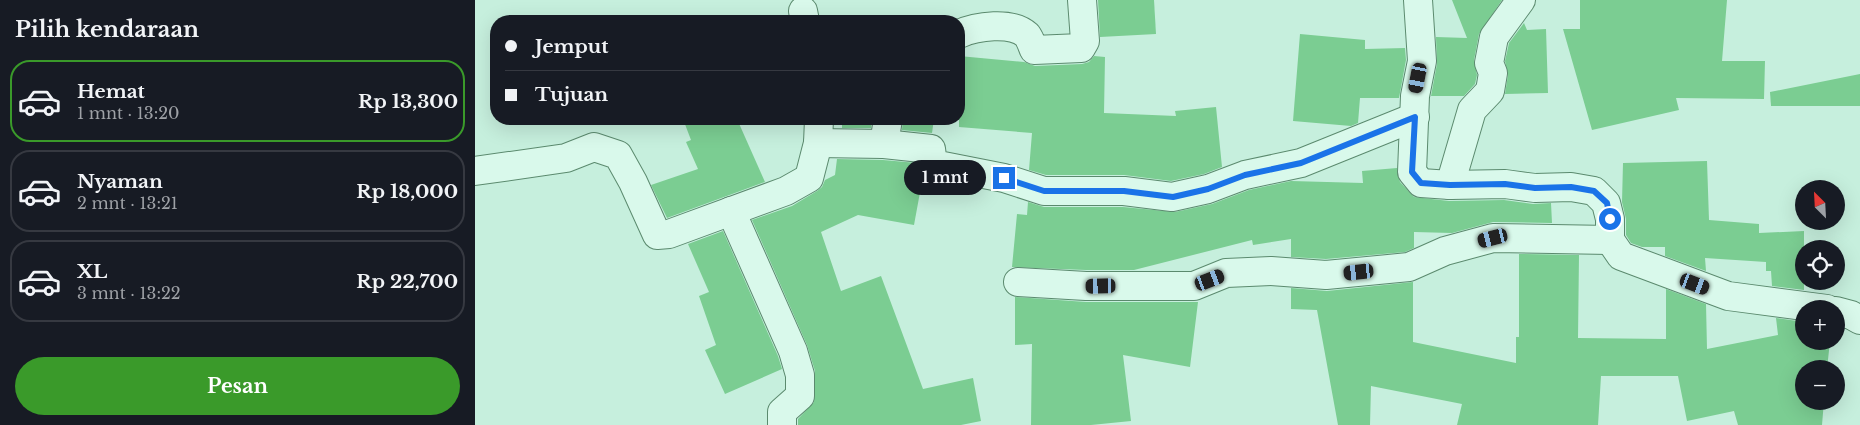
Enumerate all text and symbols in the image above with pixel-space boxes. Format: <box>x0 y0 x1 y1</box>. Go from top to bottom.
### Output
text: Pilih kendaraan <box>15 16 199 43</box>
text: Jemput <box>535 35 609 58</box>
car <box>1407 62 1428 94</box>
icon: car <box>17 79 62 124</box>
text: Hemat <box>77 80 145 103</box>
text: Tujuan <box>535 83 608 106</box>
text: Rp 13,300 <box>358 90 458 113</box>
text: 1 mnt · 13:20 <box>77 103 180 123</box>
callout: 1 mnt <box>904 160 987 196</box>
text: 1 mnt <box>922 167 968 187</box>
route end <box>993 167 1015 189</box>
icon: car <box>17 169 62 214</box>
text: Nyaman <box>77 170 163 193</box>
text: Rp 18,000 <box>356 180 458 203</box>
north arrow <box>1795 180 1845 230</box>
map controls <box>1795 180 1845 410</box>
text: 2 mnt · 13:21 <box>77 193 178 213</box>
route start <box>1599 208 1621 230</box>
car <box>1476 227 1509 249</box>
button: locate <box>1795 240 1845 290</box>
icon: car <box>17 259 62 304</box>
text: XL <box>77 260 107 283</box>
car <box>1343 263 1374 281</box>
car <box>1193 268 1226 292</box>
text: Rp 22,700 <box>356 270 458 293</box>
car <box>1678 272 1711 296</box>
car <box>1085 278 1116 294</box>
text: 3 mnt · 13:22 <box>77 283 181 303</box>
button: + <box>1795 300 1845 350</box>
button: Pesan <box>15 357 460 415</box>
button: − <box>1795 360 1845 410</box>

